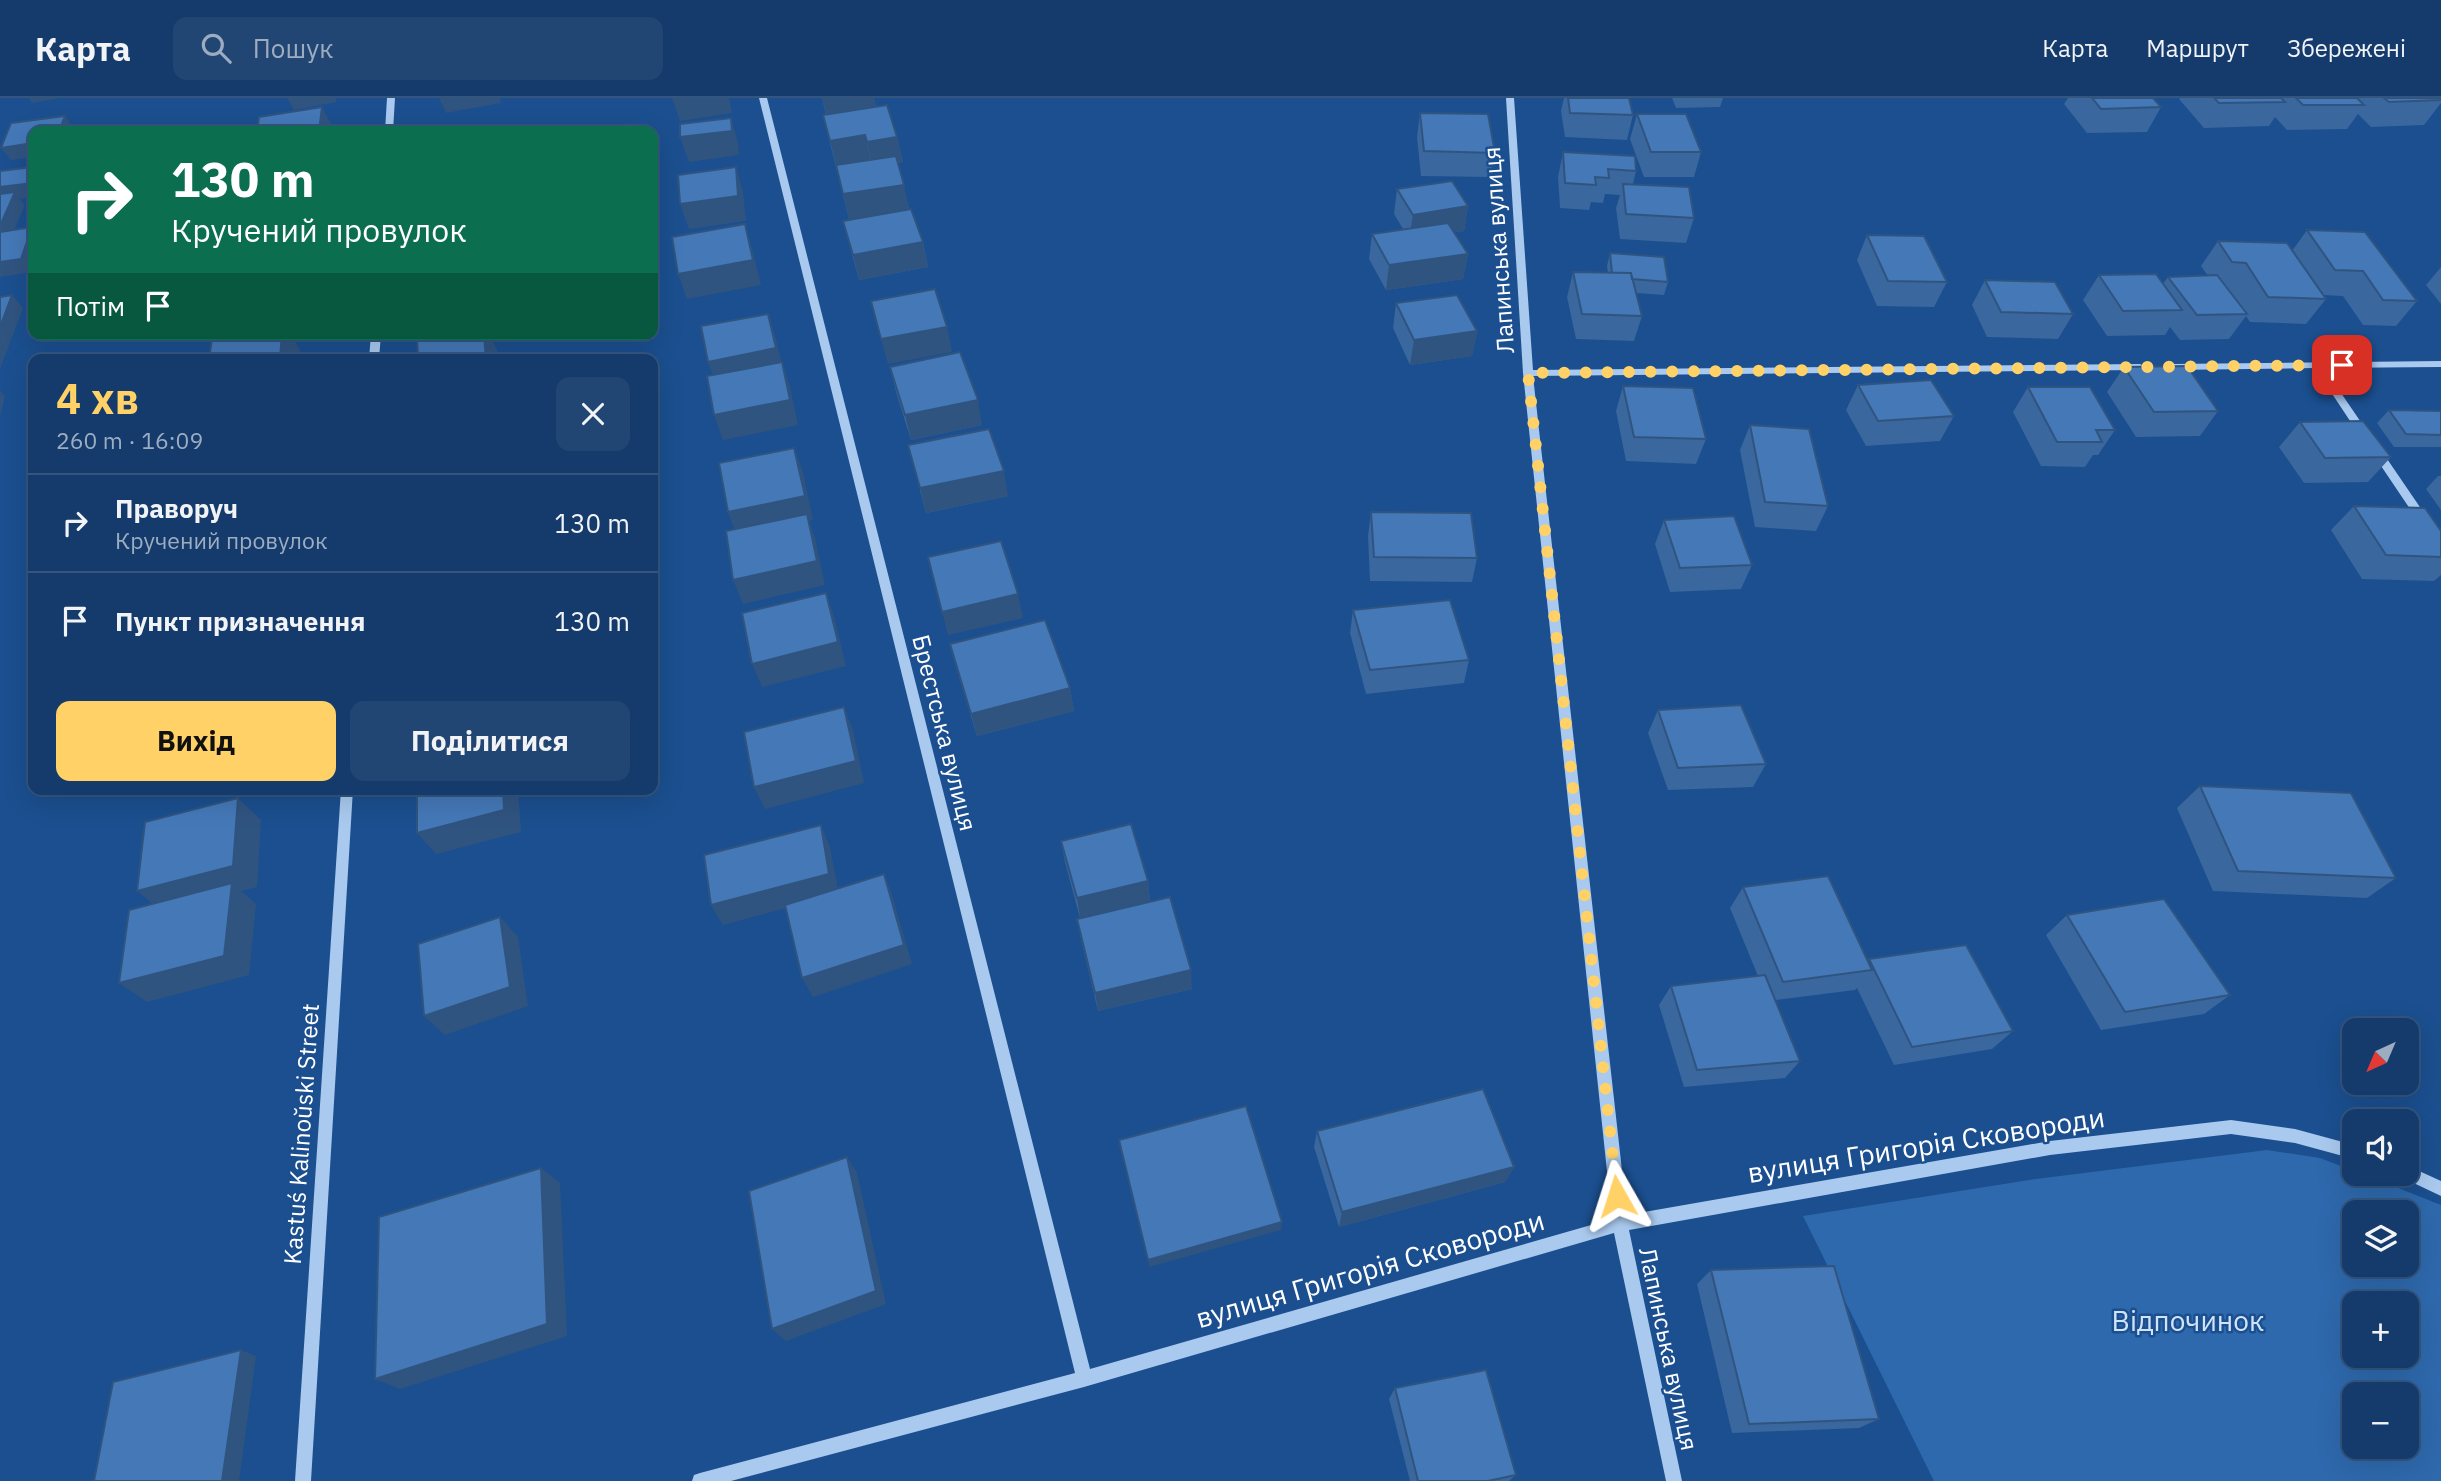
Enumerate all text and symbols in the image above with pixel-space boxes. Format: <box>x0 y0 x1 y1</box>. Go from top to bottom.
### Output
search box <box>173 17 663 80</box>
text: Карта <box>35 27 131 70</box>
icon: search <box>197 29 235 67</box>
text: Пошук <box>253 31 333 65</box>
text: Карта <box>2042 32 2108 64</box>
text: Маршрут <box>2146 32 2249 64</box>
text: Збережені <box>2287 32 2406 64</box>
street label: Лапинська вулиця <box>1475 146 1521 354</box>
text: 130 m <box>171 147 315 210</box>
icon: right <box>56 154 147 245</box>
text: Кручений провулок <box>171 209 467 251</box>
icon: arrive <box>139 287 177 325</box>
text: Потім <box>56 289 125 323</box>
pin <box>2312 335 2372 395</box>
icon: arrive <box>2323 346 2361 384</box>
text: 4 хв <box>56 371 139 426</box>
button: close <box>556 377 630 451</box>
text: 260 m · 16:09 <box>56 425 203 455</box>
text: Праворуч <box>115 491 238 525</box>
icon: right <box>56 504 94 542</box>
text: 130 m <box>554 506 630 540</box>
text: Кручений провулок <box>115 525 328 555</box>
icon: arrive <box>56 602 94 640</box>
text: Пункт призначення <box>115 604 365 638</box>
text: 130 m <box>554 604 630 638</box>
street label: Брестська вулиця <box>905 631 985 834</box>
button: Вихід <box>56 701 336 781</box>
button: Поділитися <box>350 701 630 781</box>
street label: Kastuś Kalinoŭski Street <box>276 1002 326 1265</box>
north arrow <box>2342 1018 2418 1096</box>
map controls <box>2342 1018 2419 1459</box>
street label: вулиця Григорія Сковороди <box>1745 1098 2107 1191</box>
button: sound <box>2342 1109 2419 1186</box>
position arrow <box>1580 1159 1654 1233</box>
button: layers <box>2342 1200 2419 1277</box>
street label: вулиця Григорія Сковороди <box>1191 1201 1549 1336</box>
street label: Лапинська вулиця <box>1632 1244 1706 1453</box>
button: + <box>2342 1291 2419 1368</box>
park label: Відпочинок <box>2112 1302 2264 1339</box>
button: − <box>2342 1382 2419 1459</box>

